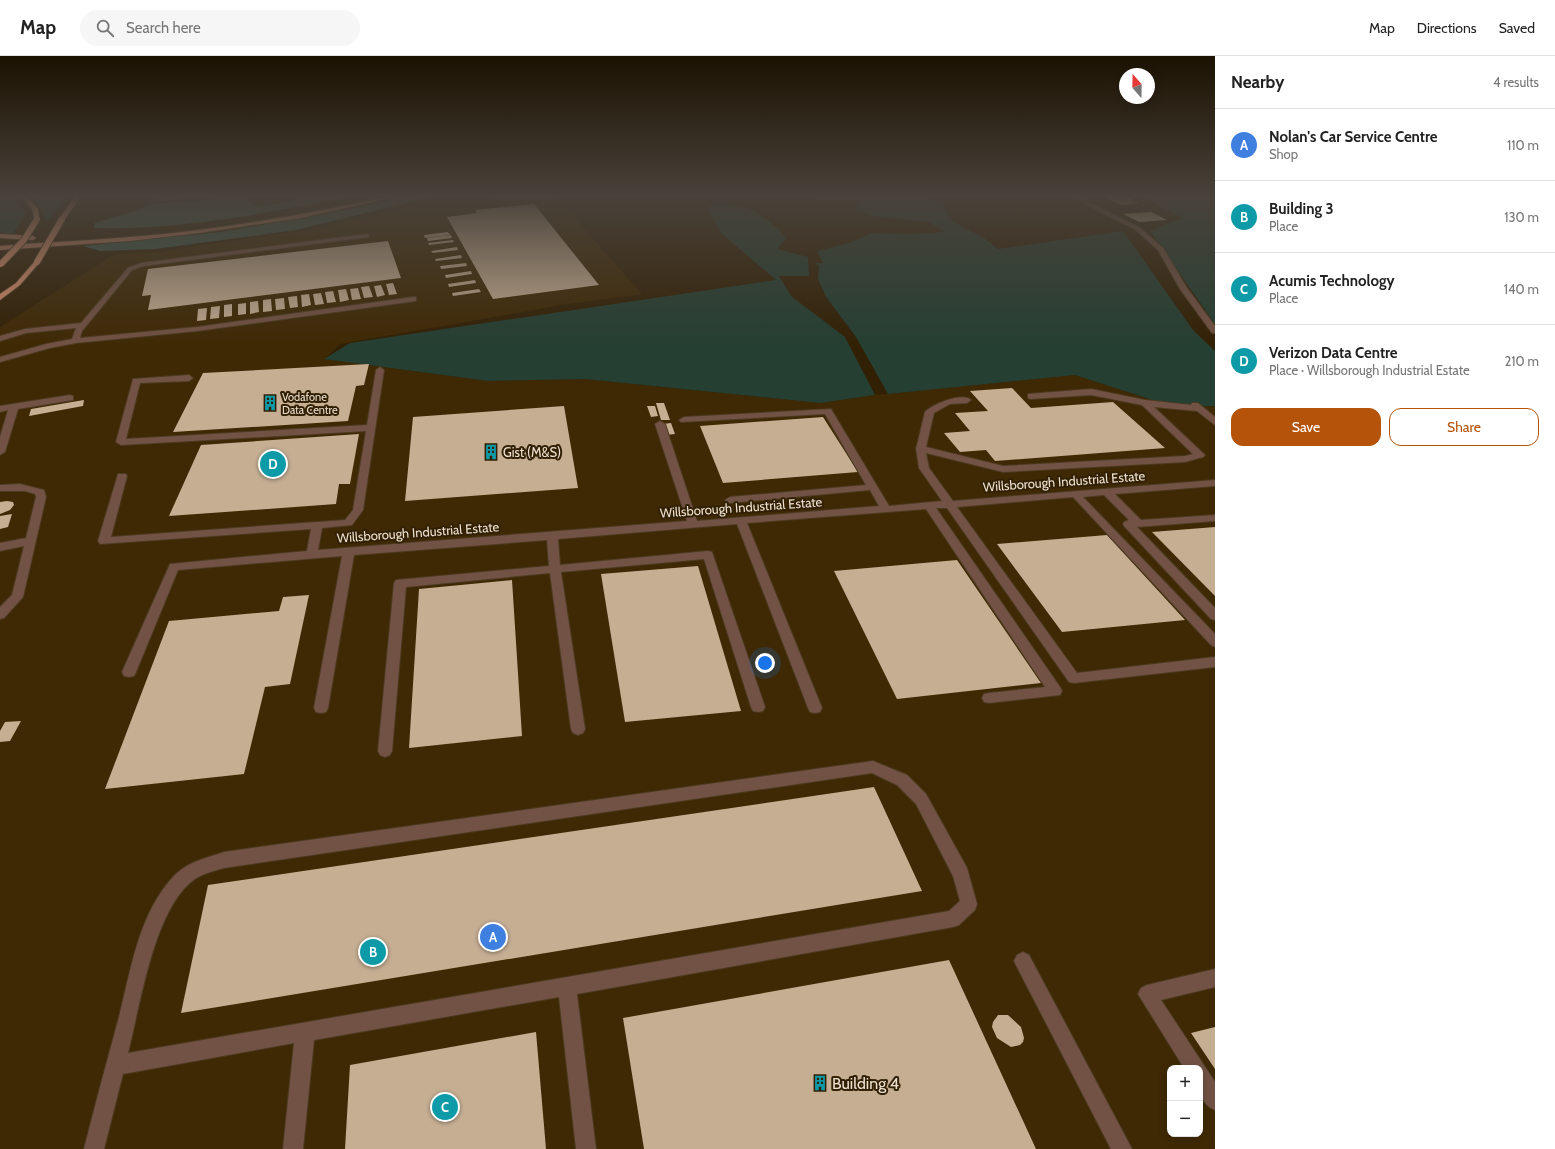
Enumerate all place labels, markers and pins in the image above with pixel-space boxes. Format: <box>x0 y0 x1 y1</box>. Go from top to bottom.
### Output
place label: Vodafone Data Centre <box>282 390 338 417</box>
building icon: Vodafone Data Centre <box>261 394 279 412</box>
building icon: Gist (M&S) <box>482 443 500 461</box>
place label: Gist (M&S) <box>503 444 561 460</box>
pin: D <box>260 449 286 479</box>
pin: A <box>480 922 506 952</box>
pin: B <box>360 937 386 967</box>
building icon: Building 4 <box>811 1074 829 1092</box>
place label: Building 4 <box>832 1074 899 1093</box>
pin: C <box>432 1092 458 1122</box>

